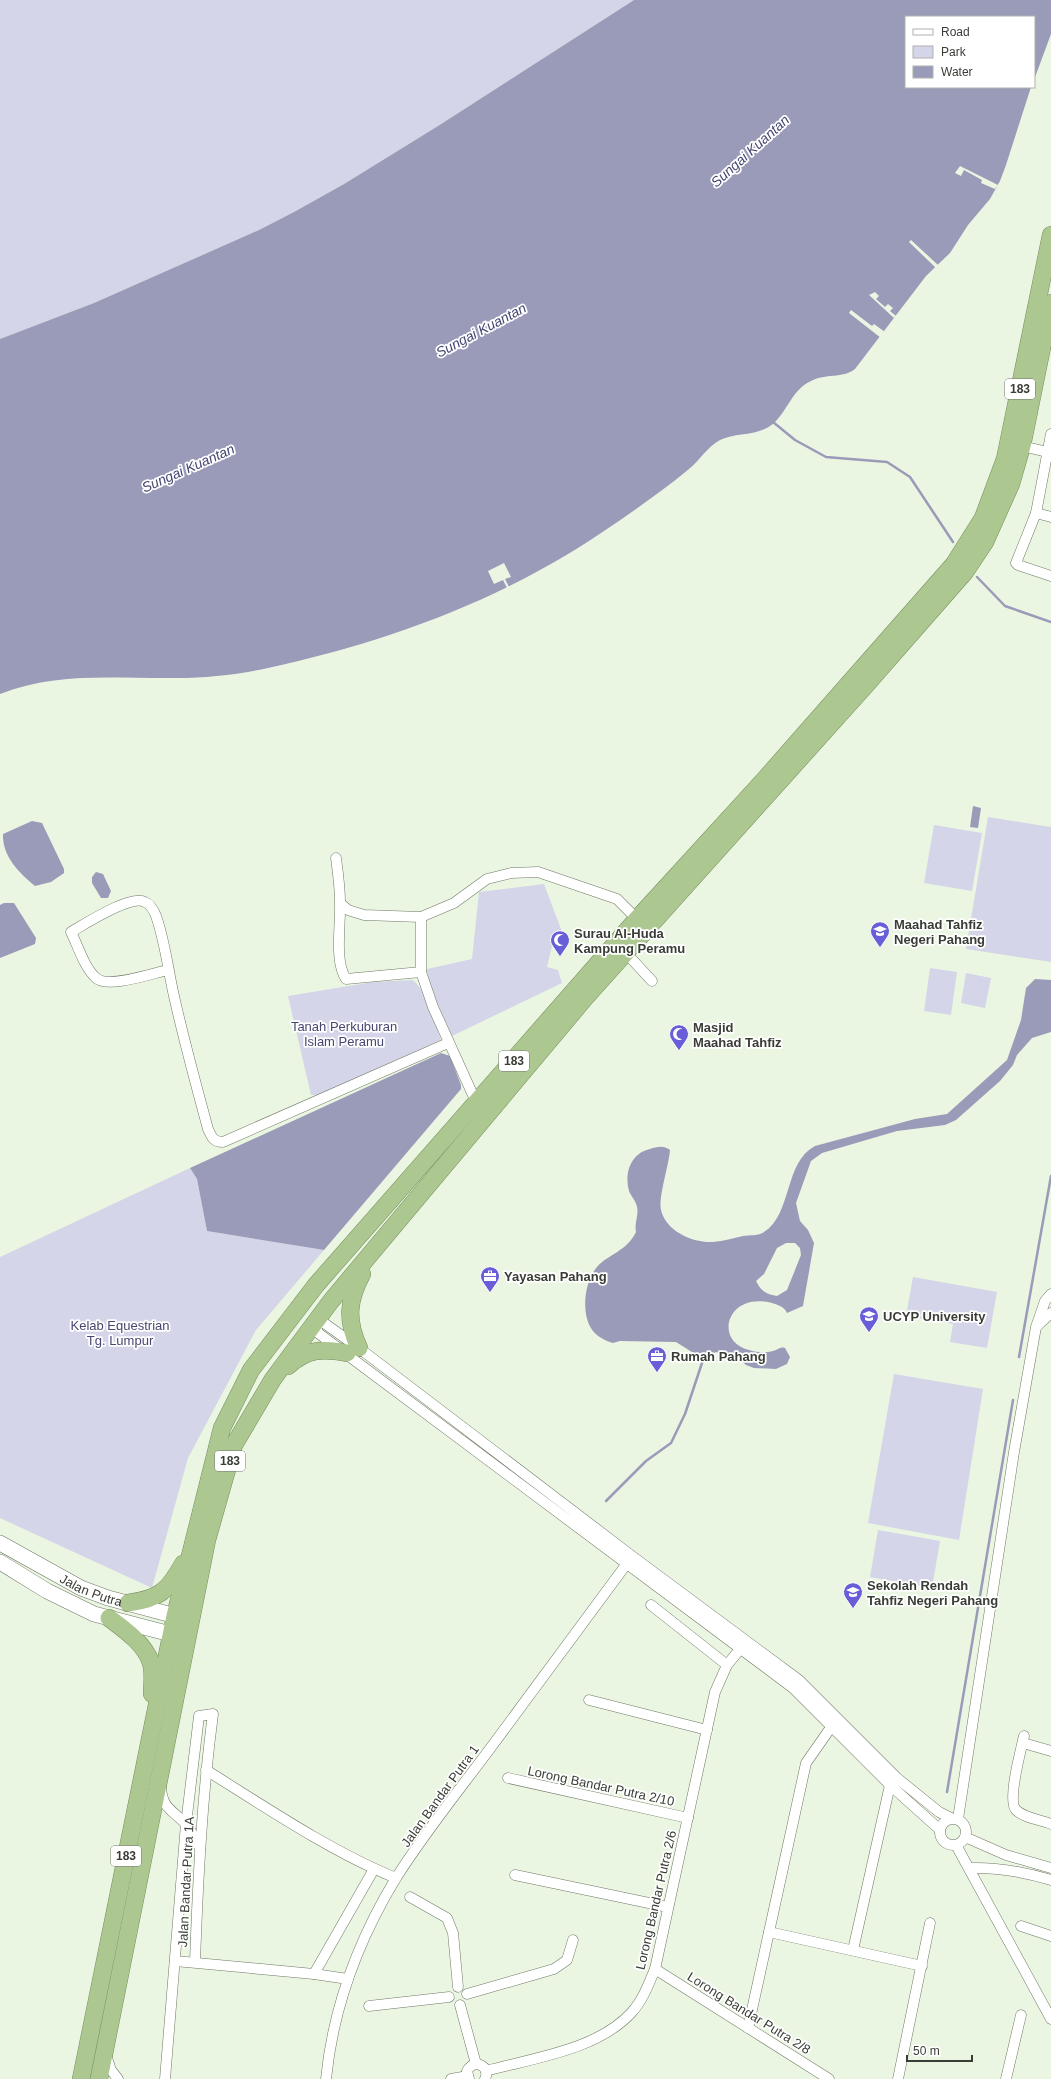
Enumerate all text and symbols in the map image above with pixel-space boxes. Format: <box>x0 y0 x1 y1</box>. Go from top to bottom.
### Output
legend <box>905 16 1035 88</box>
text: Road <box>941 25 970 39</box>
text: Park <box>941 45 967 59</box>
text: Water <box>941 65 973 79</box>
water label: Sungai Kuantan <box>708 112 793 190</box>
water label: Sungai Kuantan <box>433 299 529 360</box>
road number: 183 <box>1005 379 1035 399</box>
water label: Sungai Kuantan <box>139 440 237 496</box>
place label: Maahad Tahfiz Negeri Pahang <box>894 917 985 947</box>
school or university icon: Maahad Tahfiz Negeri Pahang <box>869 920 891 948</box>
place label: Surau Al-Huda Kampung Peramu <box>574 926 685 956</box>
mosque icon: Surau Al-Huda Kampung Peramu <box>549 929 571 957</box>
park label: Tanah Perkuburan Islam Peramu <box>291 1019 397 1049</box>
place label: Masjid Maahad Tahfiz <box>693 1020 782 1050</box>
mosque icon: Masjid Maahad Tahfiz <box>668 1023 690 1051</box>
road number: 183 <box>499 1051 529 1071</box>
office icon: Yayasan Pahang <box>479 1265 501 1293</box>
place label: Yayasan Pahang <box>504 1269 607 1284</box>
school or university icon: UCYP University <box>858 1305 880 1333</box>
place label: UCYP University <box>883 1309 986 1324</box>
park label: Kelab Equestrian Tg. Lumpur <box>70 1318 170 1348</box>
office icon: Rumah Pahang <box>646 1345 668 1373</box>
place label: Rumah Pahang <box>671 1349 766 1364</box>
road number: 183 <box>215 1451 245 1471</box>
street label: Jalan Putra <box>58 1570 125 1609</box>
place label: Sekolah Rendah Tahfiz Negeri Pahang <box>867 1578 998 1608</box>
school or university icon: Sekolah Rendah Tahfiz Negeri Pahang <box>842 1581 864 1609</box>
street label: Jalan Bandar Putra 1 <box>398 1742 482 1850</box>
street label: Lorong Bandar Putra 2/10 <box>526 1763 676 1809</box>
street label: Jalan Bandar Putra 1A <box>175 1816 197 1948</box>
street label: Lorong Bandar Putra 2/6 <box>633 1829 679 1971</box>
road number: 183 <box>111 1846 141 1866</box>
street label: Lorong Bandar Putra 2/8 <box>685 1969 813 2057</box>
scale bar <box>907 2037 972 2063</box>
text: 50 m <box>913 2044 940 2058</box>

